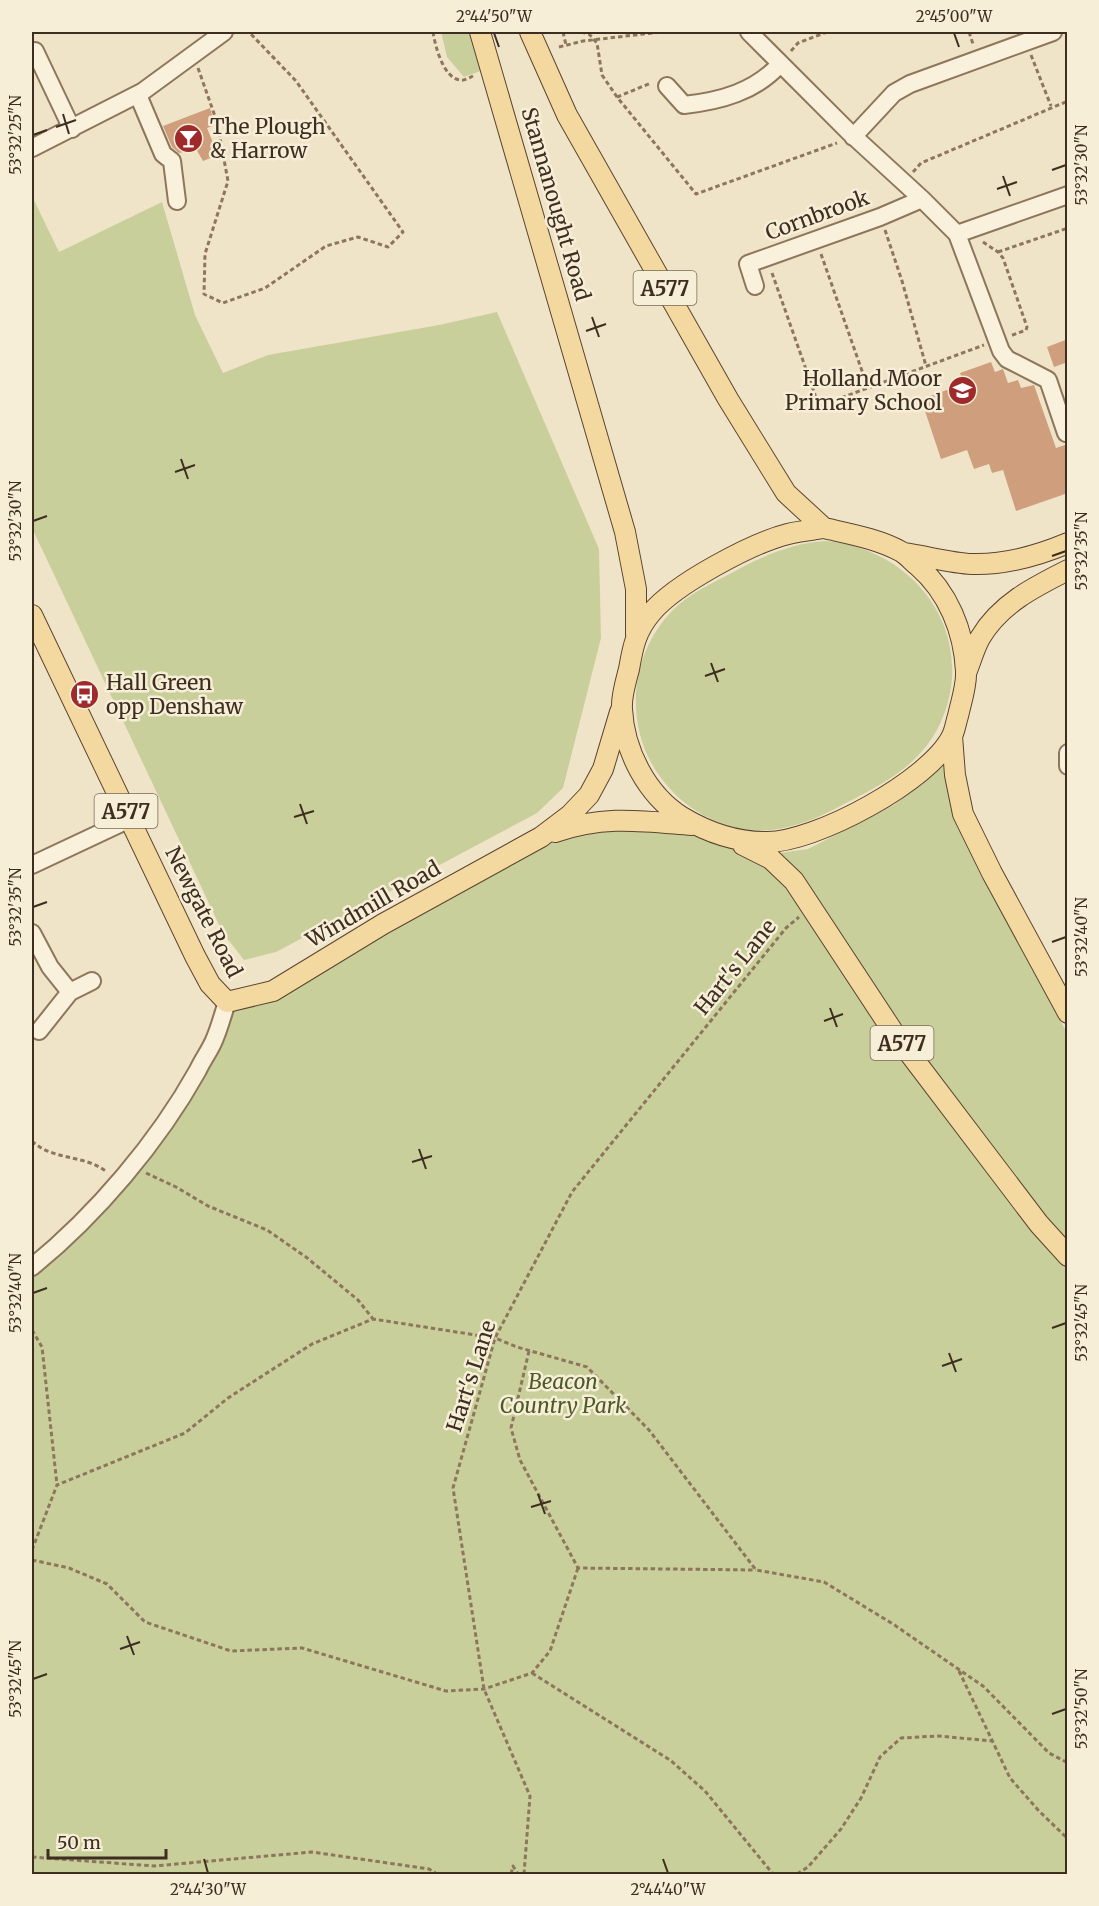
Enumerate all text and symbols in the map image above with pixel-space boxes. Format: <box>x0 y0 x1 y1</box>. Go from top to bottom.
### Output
text: 2°44'50"W <box>456 7 533 26</box>
text: 2°45'00"W <box>916 7 993 26</box>
text: 53°32'25"N <box>6 95 25 175</box>
street label: Stannanought Road <box>515 104 597 304</box>
place label: The Plough & Harrow <box>210 113 326 164</box>
bar icon: The Plough & Harrow <box>173 122 205 154</box>
text: 53°32'30"N <box>1072 124 1091 205</box>
street label: Cornbrook <box>761 184 873 246</box>
road number: A577 <box>634 271 696 305</box>
place label: Holland Moor Primary School <box>785 365 942 416</box>
school or university icon: Holland Moor Primary School <box>947 374 979 406</box>
text: 53°32'30"N <box>6 480 25 561</box>
text: 53°32'35"N <box>1072 511 1091 590</box>
place label: Hall Green opp Denshaw <box>106 669 243 720</box>
bus stop icon: Hall Green opp Denshaw <box>69 678 101 710</box>
road number: A577 <box>94 794 158 828</box>
street label: Newgate Road <box>159 842 249 982</box>
street label: Windmill Road <box>300 854 445 954</box>
text: 53°32'35"N <box>6 867 25 946</box>
text: 53°32'40"N <box>1072 897 1091 977</box>
street label: Hart's Lane <box>688 914 782 1020</box>
road number: A577 <box>870 1026 934 1060</box>
text: 53°32'40"N <box>6 1253 25 1333</box>
text: 53°32'45"N <box>1072 1284 1091 1362</box>
street label: Hart's Lane <box>440 1317 502 1435</box>
park label: Beacon Country Park <box>500 1368 627 1419</box>
text: 53°32'45"N <box>6 1640 25 1718</box>
text: 53°32'50"N <box>1072 1668 1091 1749</box>
scale bar <box>48 1822 166 1860</box>
text: 50 m <box>57 1831 101 1854</box>
text: 2°44'30"W <box>170 1880 247 1899</box>
text: 2°44'40"W <box>630 1880 707 1899</box>

